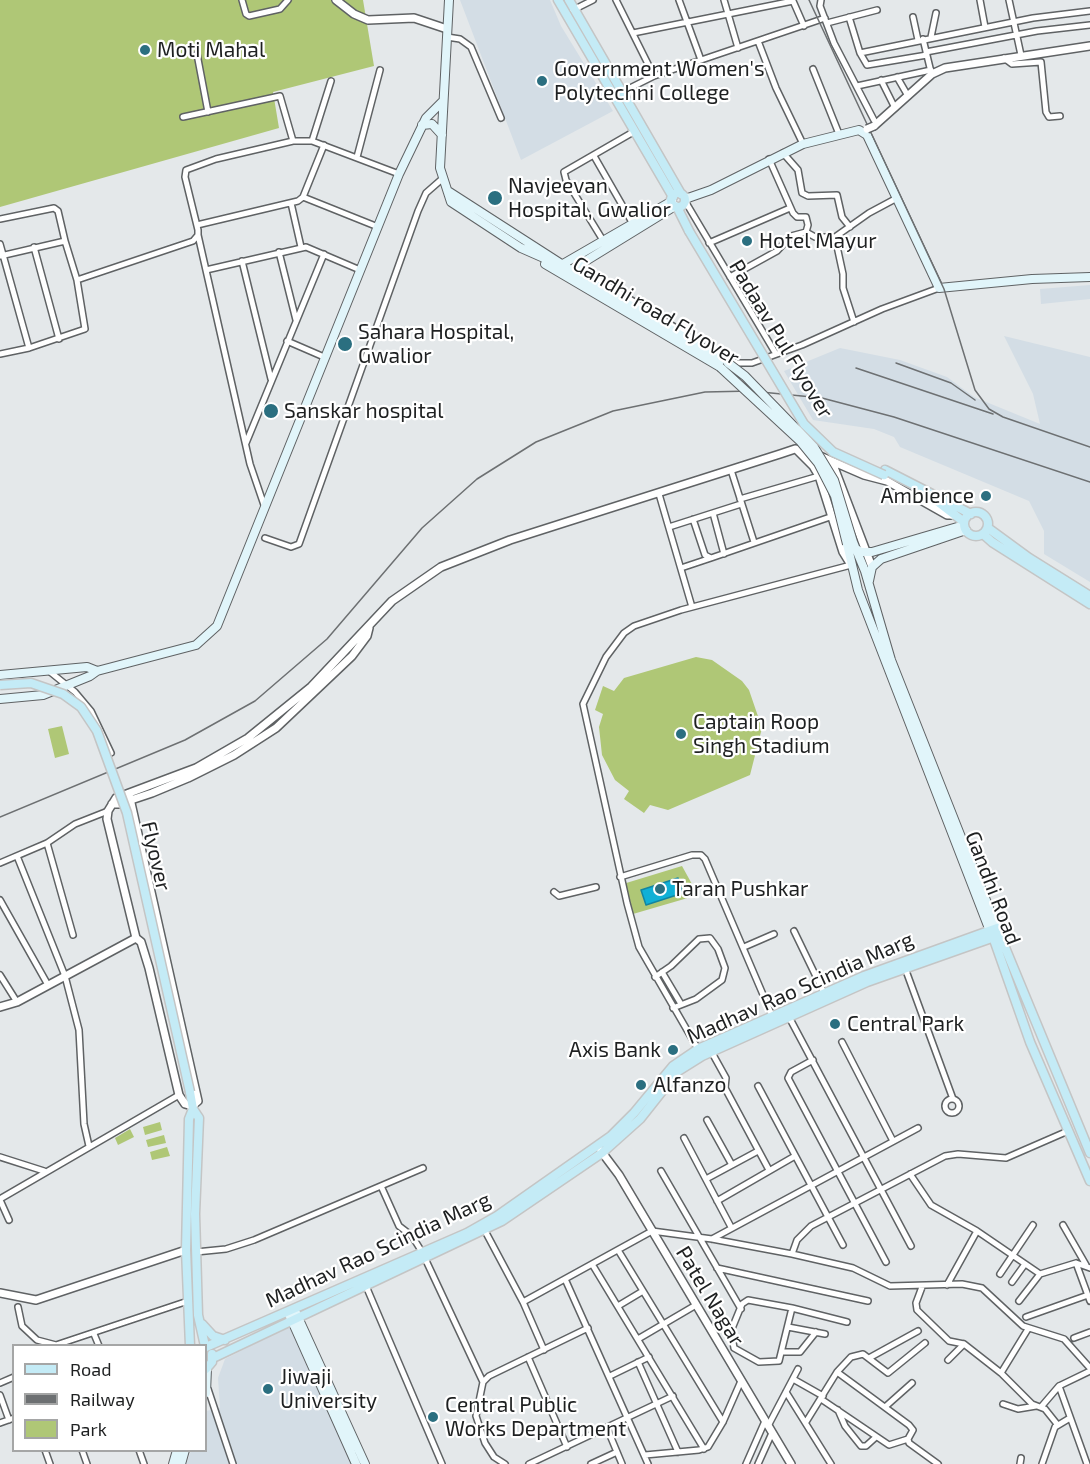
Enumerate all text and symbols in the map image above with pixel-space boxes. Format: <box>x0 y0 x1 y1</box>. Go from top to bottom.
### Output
place label: Moti Mahal <box>157 37 265 63</box>
marker: Moti Mahal <box>138 43 152 57</box>
place label: Government Women's Polytechni College <box>554 56 765 106</box>
marker: Government Women's Polytechni College <box>535 74 549 88</box>
place label: Navjeevan Hospital, Gwalior <box>508 173 671 223</box>
marker: Navjeevan Hospital, Gwalior <box>486 189 504 207</box>
place label: Hotel Mayur <box>759 228 877 254</box>
marker: Hotel Mayur <box>740 234 754 248</box>
street label: Gandhi road Flyover <box>568 251 744 371</box>
street label: Padaav Pul Flyover <box>724 255 838 423</box>
place label: Sahara Hospital, Gwalior <box>358 319 514 369</box>
marker: Sahara Hospital, Gwalior <box>336 335 354 353</box>
place label: Sanskar hospital <box>284 398 443 424</box>
marker: Sanskar hospital <box>262 402 280 420</box>
place label: Ambience <box>881 483 974 509</box>
marker: Ambience <box>979 489 993 503</box>
place label: Captain Roop Singh Stadium <box>693 709 830 759</box>
marker: Captain Roop Singh Stadium <box>674 727 688 741</box>
street label: Flyover <box>136 819 176 893</box>
street label: Gandhi Road <box>960 828 1026 948</box>
place label: Taran Pushkar <box>672 876 808 902</box>
marker: Taran Pushkar <box>653 882 667 896</box>
street label: Madhav Rao Scindia Marg <box>683 927 917 1049</box>
place label: Central Park <box>847 1011 964 1037</box>
marker: Central Park <box>828 1017 842 1031</box>
place label: Axis Bank <box>569 1037 661 1063</box>
marker: Axis Bank <box>666 1043 680 1057</box>
place label: Alfanzo <box>653 1072 727 1098</box>
marker: Alfanzo <box>634 1078 648 1092</box>
street label: Madhav Rao Scindia Marg <box>261 1187 495 1313</box>
street label: Patel Nagar <box>670 1242 750 1350</box>
legend <box>12 1344 207 1452</box>
text: Road <box>70 1358 111 1380</box>
place label: Jiwaji University <box>280 1364 377 1414</box>
marker: Jiwaji University <box>261 1382 275 1396</box>
text: Railway <box>70 1388 135 1410</box>
place label: Central Public Works Department <box>445 1392 626 1442</box>
marker: Central Public Works Department <box>426 1410 440 1424</box>
text: Park <box>70 1418 107 1440</box>

